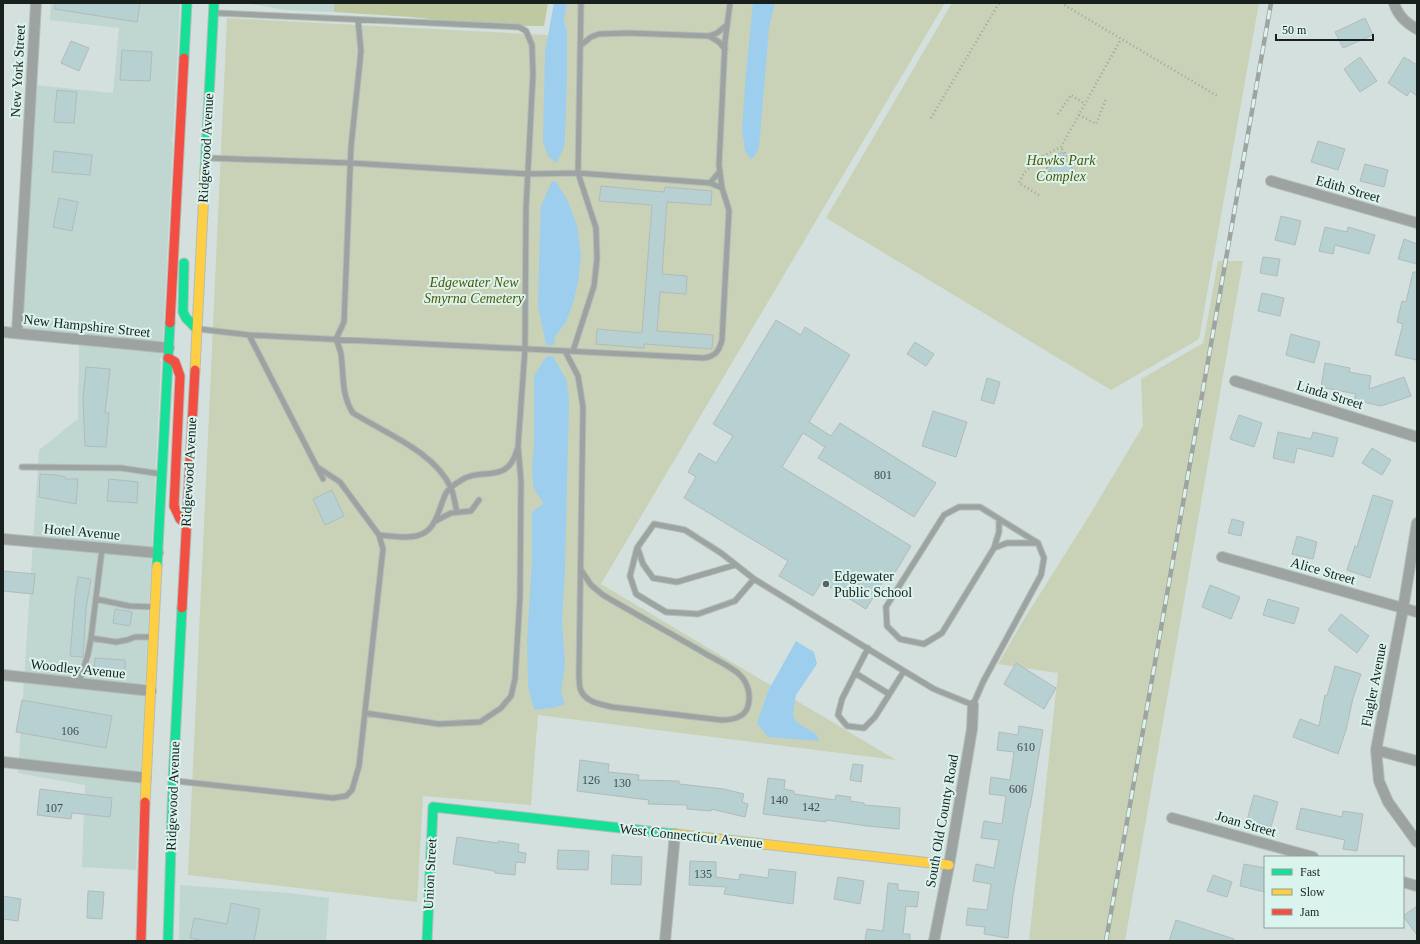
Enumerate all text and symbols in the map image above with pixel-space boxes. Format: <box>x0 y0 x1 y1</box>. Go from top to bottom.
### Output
scale bar <box>1276 16 1373 42</box>
text: 50 m <box>1282 23 1307 37</box>
street label: New York Street <box>8 24 28 118</box>
street label: Ridgewood Avenue <box>196 93 216 203</box>
park label: Hawks Park Complex <box>1026 153 1096 184</box>
street label: Edith Street <box>1314 173 1382 205</box>
park label: Edgewater New Smyrna Cemetery <box>424 275 525 306</box>
street label: New Hampshire Street <box>23 312 151 340</box>
street label: Linda Street <box>1295 378 1365 412</box>
street label: Ridgewood Avenue <box>179 417 199 527</box>
house number: 801 <box>874 468 892 482</box>
street label: Hotel Avenue <box>43 521 121 543</box>
street label: Alice Street <box>1289 555 1357 587</box>
place label: Edgewater Public School <box>834 569 912 600</box>
marker: Edgewater Public School <box>821 579 831 589</box>
street label: Flagler Avenue <box>1359 642 1389 728</box>
street label: Woodley Avenue <box>30 657 126 681</box>
house number: 106 <box>61 724 79 738</box>
house number: 610 <box>1017 740 1035 754</box>
street label: Ridgewood Avenue <box>164 741 182 851</box>
street label: South Old County Road <box>923 753 961 889</box>
house number: 126 <box>582 773 600 787</box>
house number: 130 <box>613 776 631 790</box>
house number: 606 <box>1009 782 1027 796</box>
house number: 140 <box>770 793 788 807</box>
house number: 142 <box>802 800 820 814</box>
house number: 107 <box>45 801 63 815</box>
street label: Joan Street <box>1214 808 1278 840</box>
street label: West Connecticut Avenue <box>619 821 763 851</box>
street label: Union Street <box>421 838 439 910</box>
legend <box>1264 856 1404 928</box>
text: Fast <box>1300 865 1321 879</box>
house number: 135 <box>694 867 712 881</box>
text: Slow <box>1300 885 1325 899</box>
text: Jam <box>1300 905 1320 919</box>

